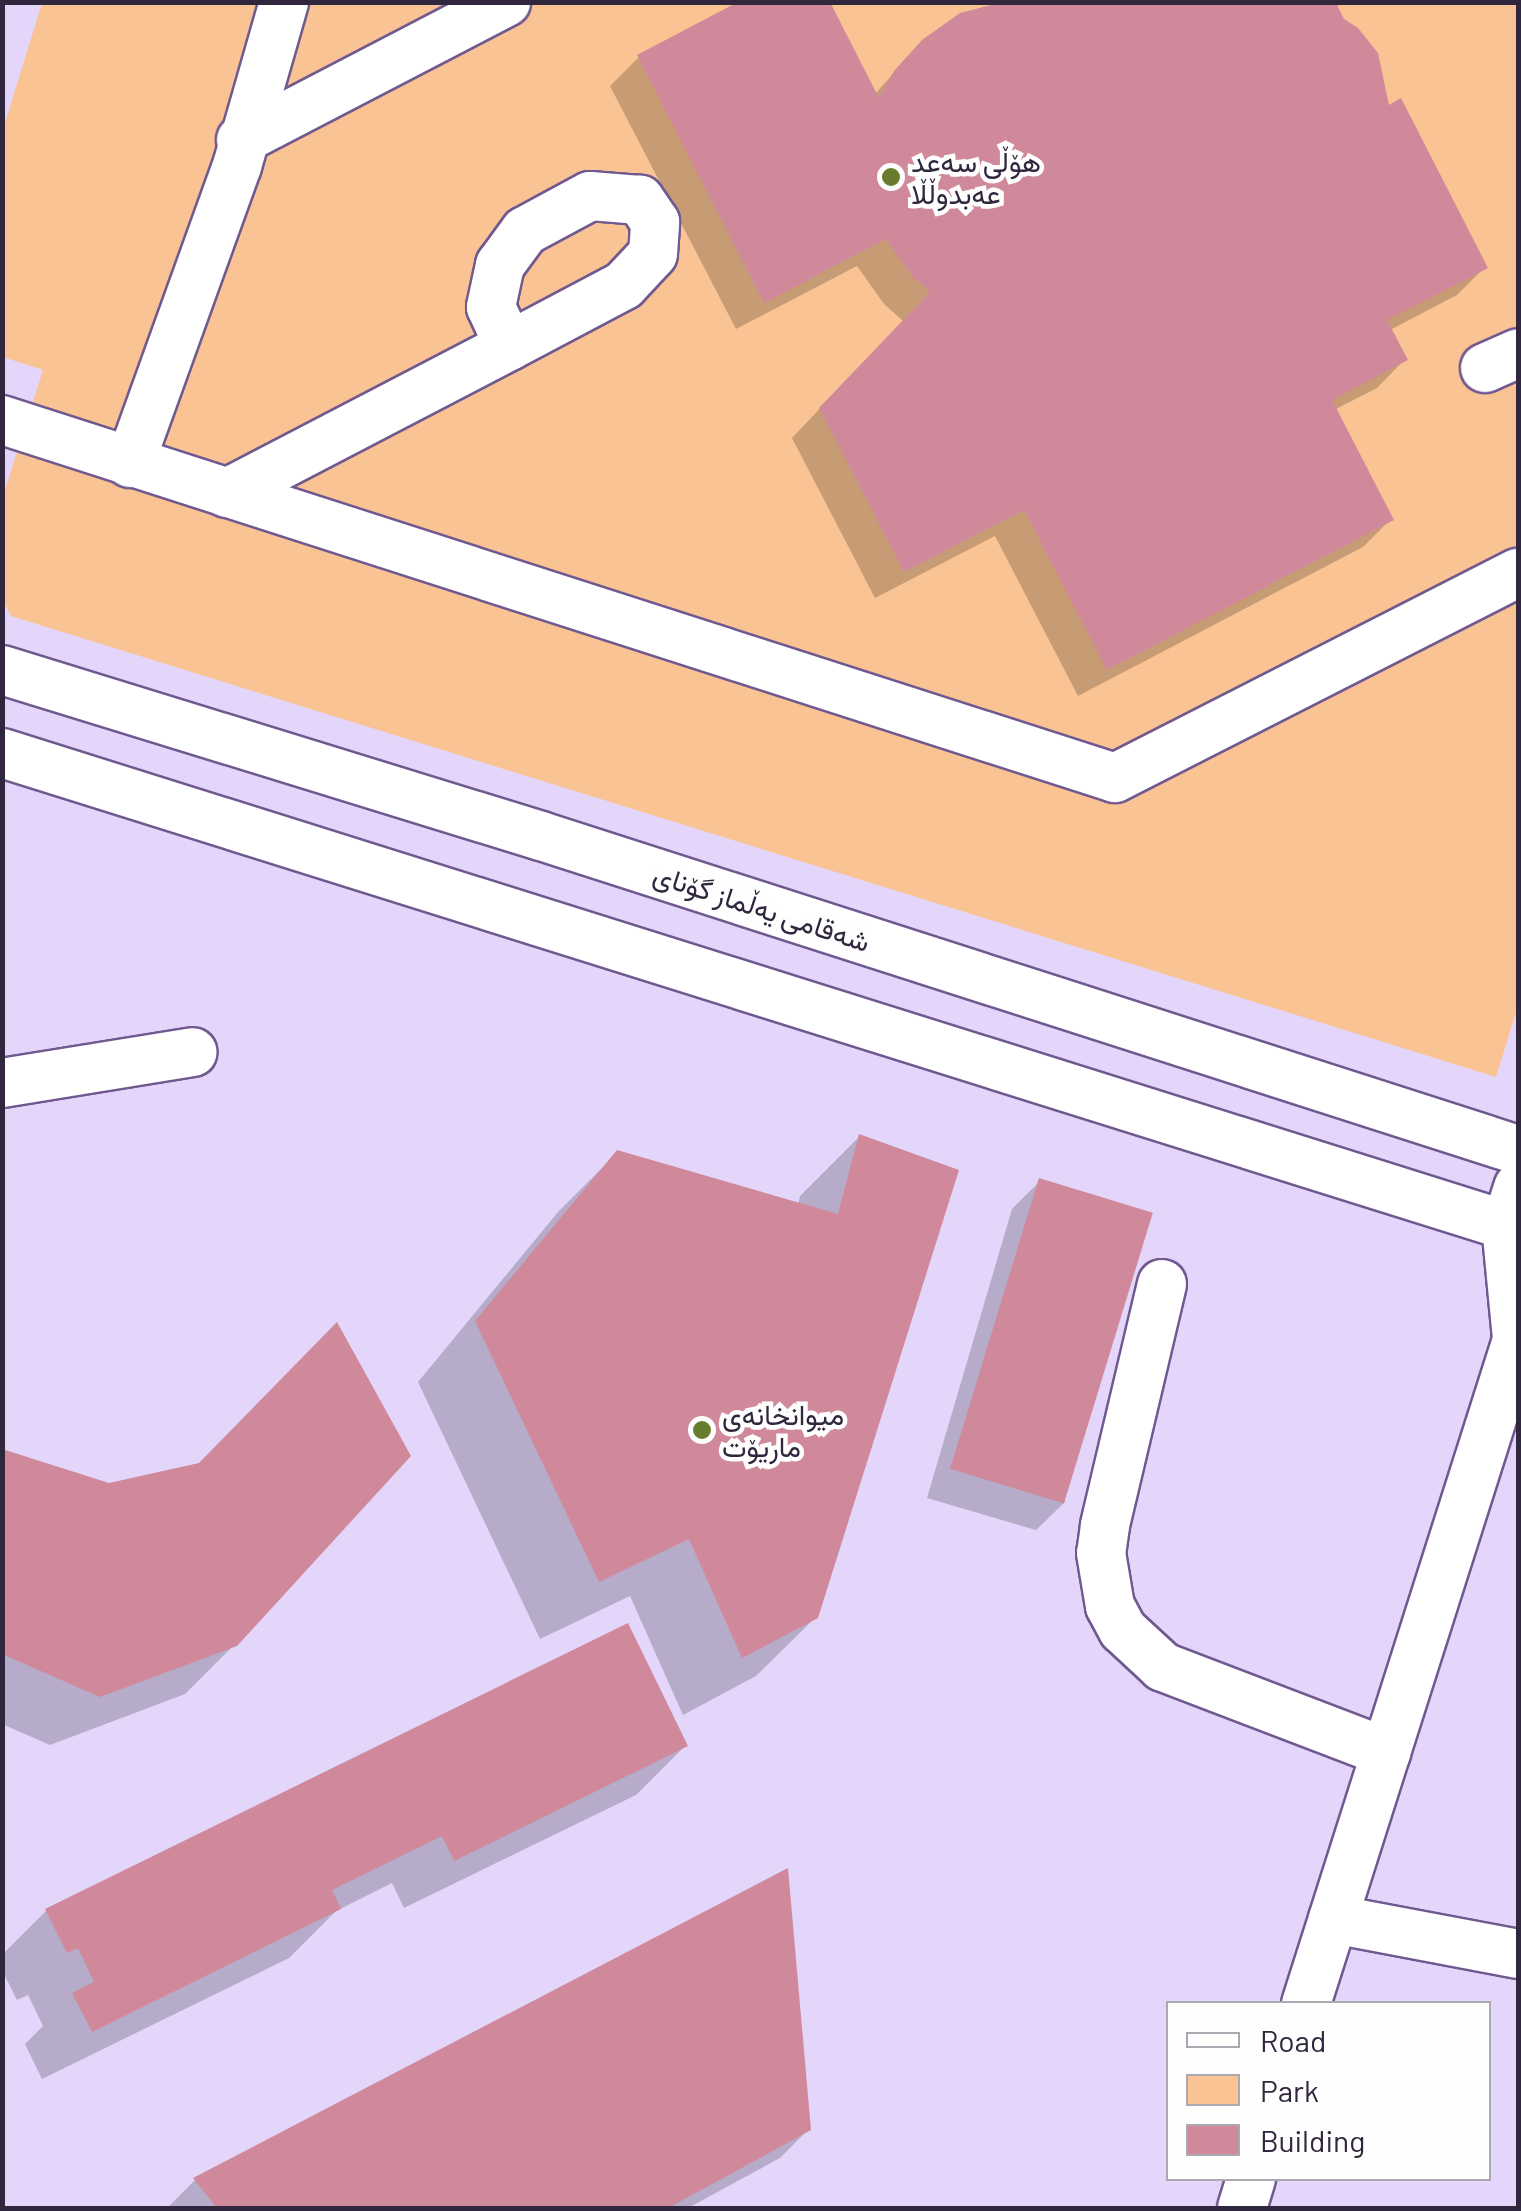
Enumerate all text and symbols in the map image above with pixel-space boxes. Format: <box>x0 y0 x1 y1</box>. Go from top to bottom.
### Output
place label: ھۆڵی سەعد عەبدوڵڵا <box>911 144 1041 210</box>
marker: ھۆڵی سەعد عەبدوڵڵا <box>880 166 902 188</box>
street label: شەقامی یەڵماز گۆنای <box>649 856 875 958</box>
place label: میوانخانەی ماریۆت <box>722 1397 844 1463</box>
marker: میوانخانەی ماریۆت <box>691 1419 713 1441</box>
legend <box>1166 2001 1491 2181</box>
text: Road <box>1260 2022 1326 2058</box>
text: Park <box>1260 2072 1319 2108</box>
text: Building <box>1260 2122 1365 2158</box>

